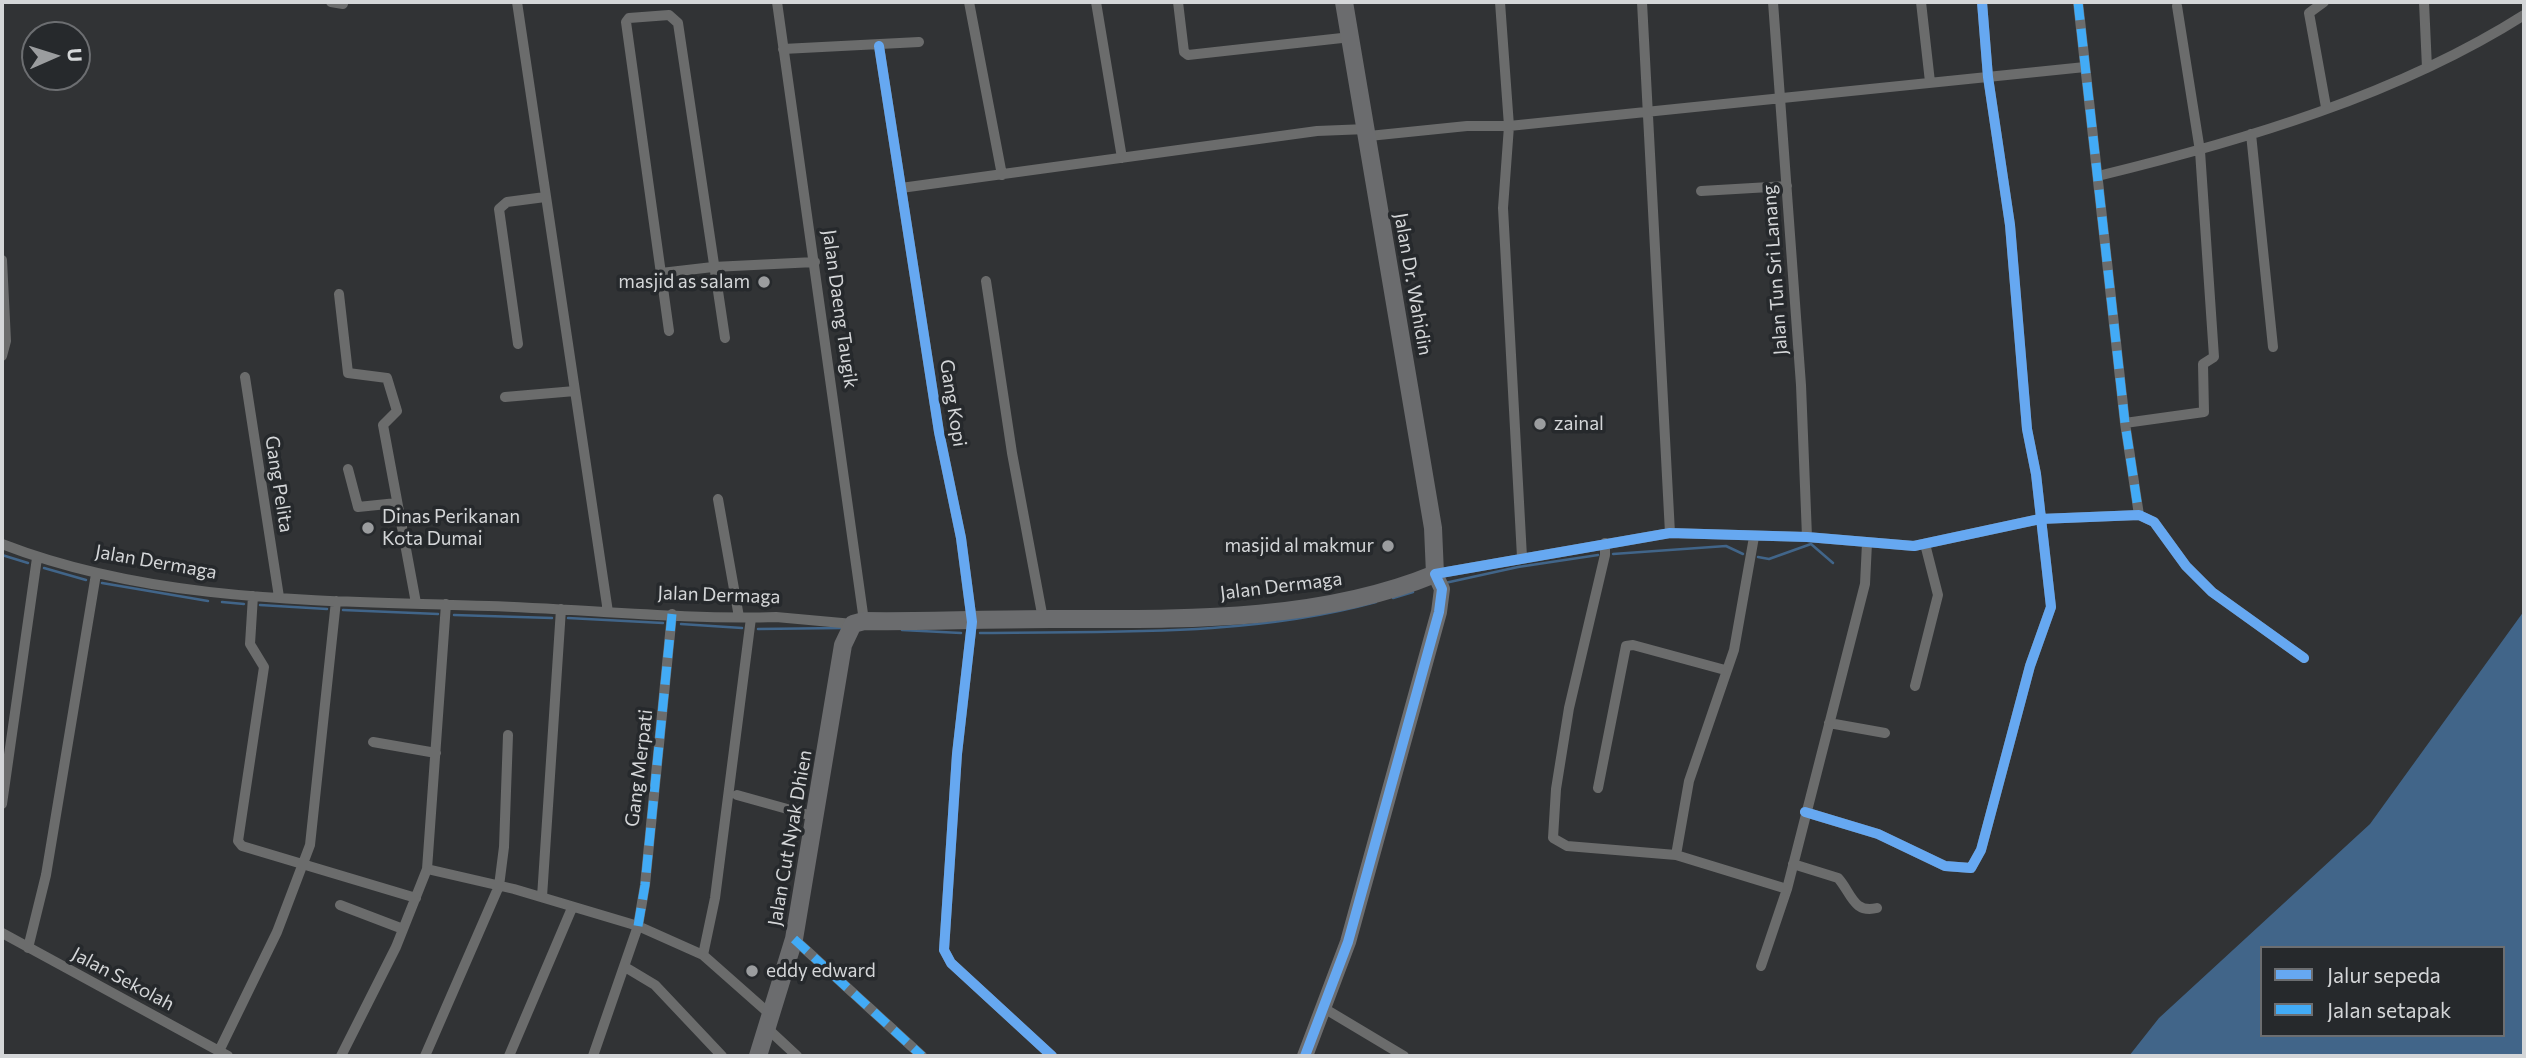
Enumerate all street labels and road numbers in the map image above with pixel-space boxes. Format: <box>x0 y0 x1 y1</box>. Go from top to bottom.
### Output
street label: Jalan Tun Sri Lanang <box>1758 184 1792 356</box>
street label: Jalan Dr. Wahidin <box>1389 211 1437 357</box>
street label: Jalan Daeng Taugik <box>818 228 862 390</box>
street label: Gang Kopi <box>935 358 971 448</box>
street label: Gang Pelita <box>260 434 298 534</box>
street label: Jalan Dermaga <box>93 540 219 584</box>
street label: Jalan Dermaga <box>1219 567 1343 605</box>
street label: Jalan Dermaga <box>657 581 781 609</box>
street label: Gang Merpati <box>620 708 658 828</box>
street label: Jalan Cut Nyak Dhien <box>763 748 817 928</box>
street label: Jalan Sekolah <box>68 942 178 1016</box>

